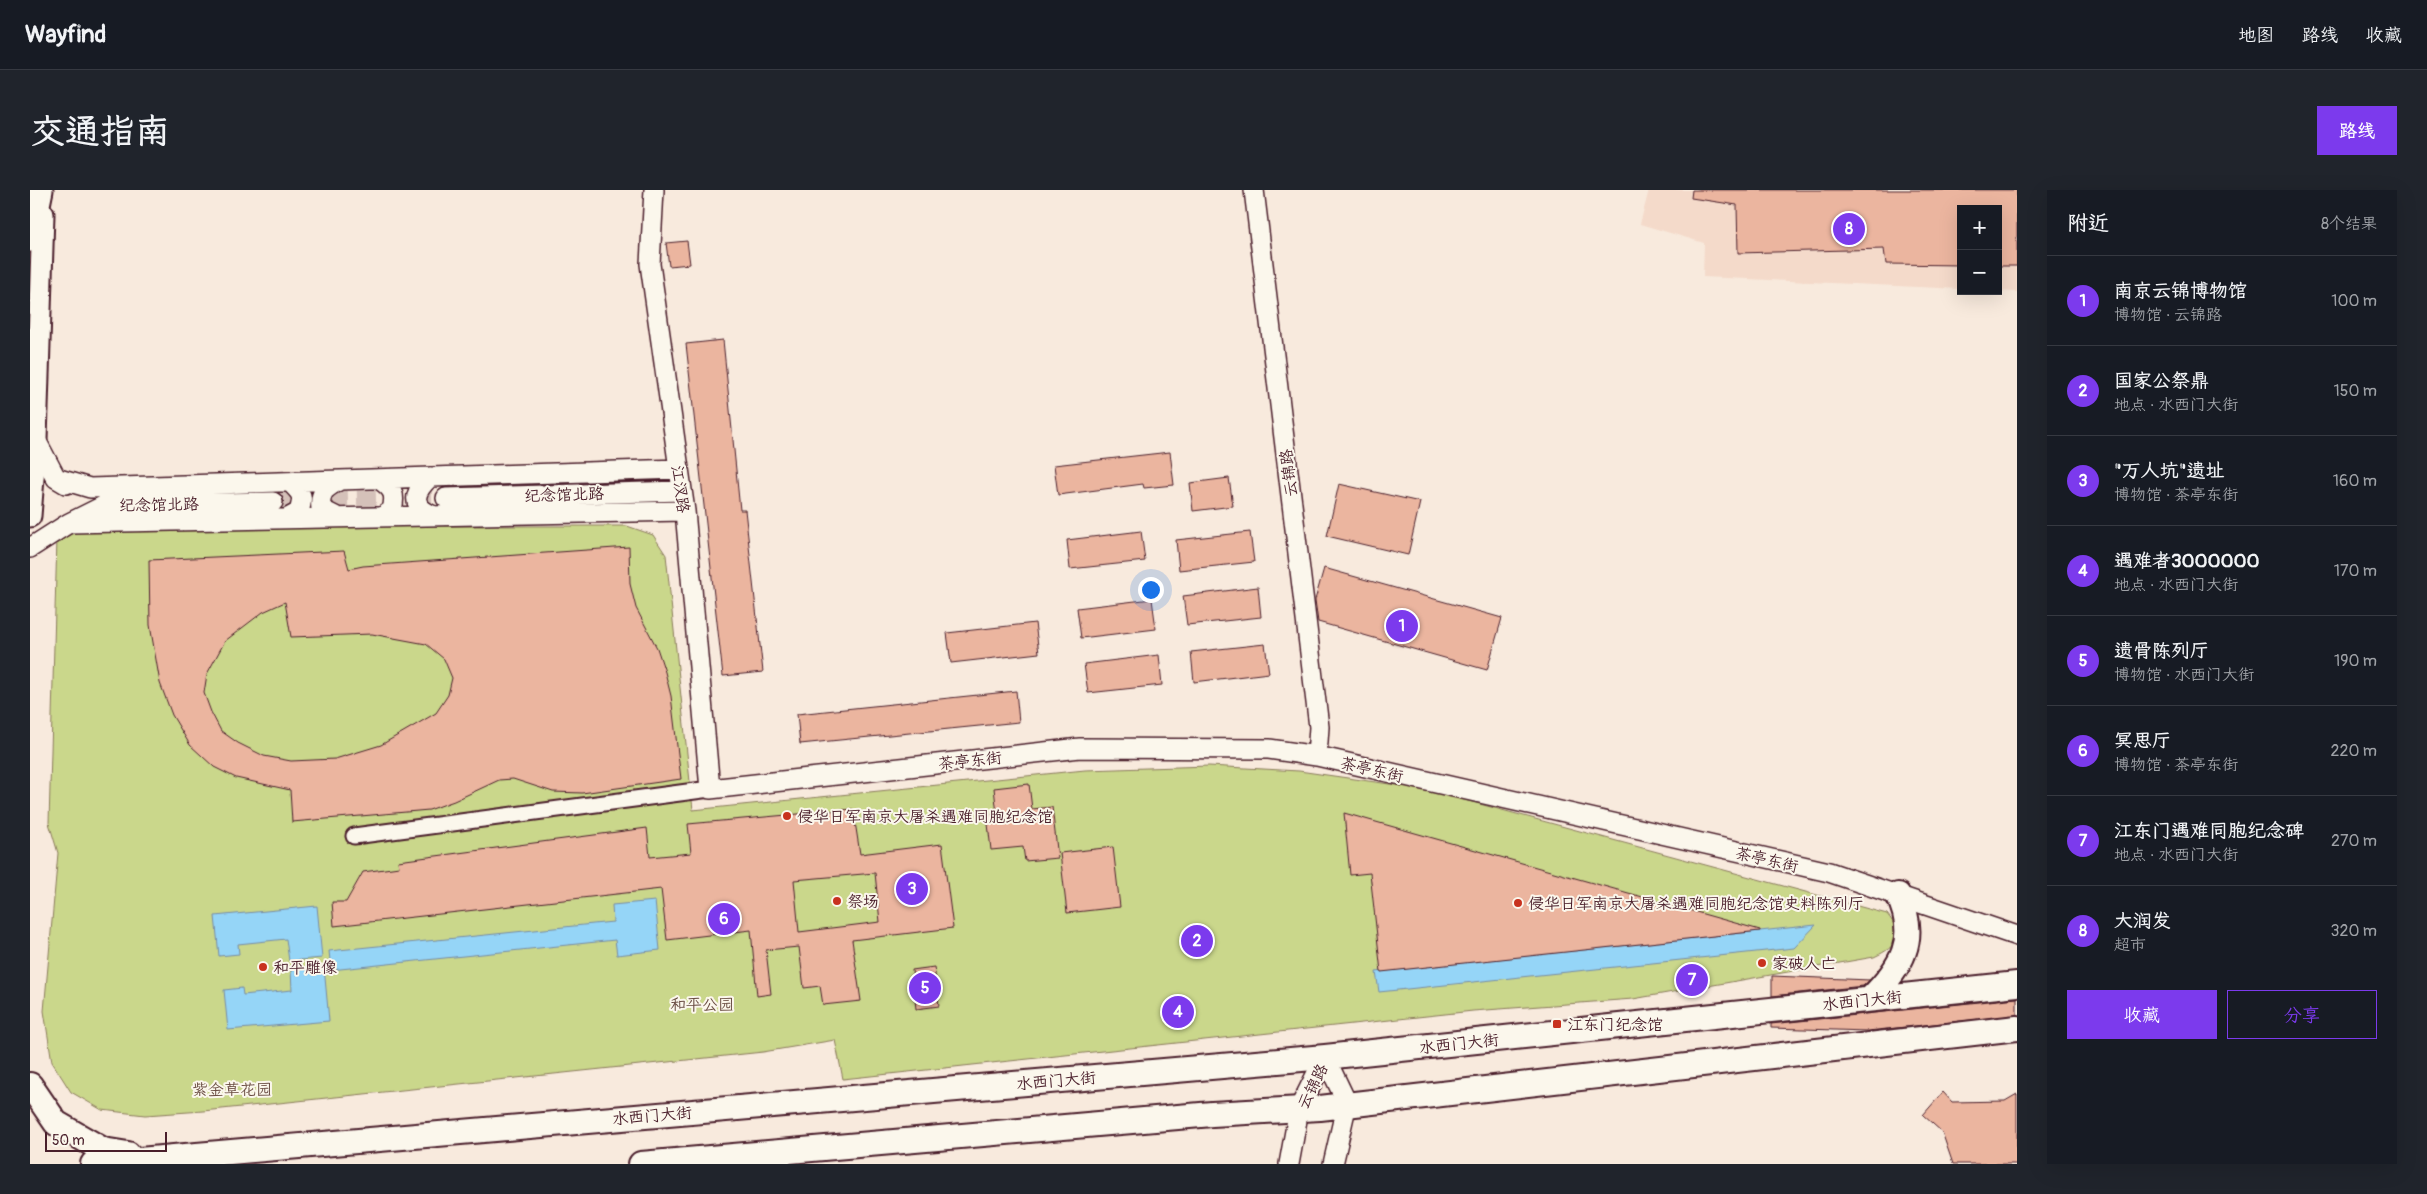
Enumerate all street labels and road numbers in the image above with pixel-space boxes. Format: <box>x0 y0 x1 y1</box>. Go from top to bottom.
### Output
street label: 云锦路 <box>1276 448 1302 498</box>
street label: 江汊路 <box>667 464 693 514</box>
street label: 纪念馆北路 <box>524 484 604 506</box>
street label: 纪念馆北路 <box>119 494 199 516</box>
street label: 茶亭东街 <box>937 748 1003 774</box>
street label: 茶亭东街 <box>1338 753 1405 787</box>
street label: 茶亭东街 <box>1733 843 1800 877</box>
street label: 水西门大街 <box>1821 987 1903 1015</box>
street label: 水西门大街 <box>1418 1030 1500 1058</box>
street label: 云锦路 <box>1293 1060 1332 1112</box>
street label: 水西门大街 <box>1015 1068 1097 1094</box>
street label: 水西门大街 <box>611 1103 693 1129</box>

